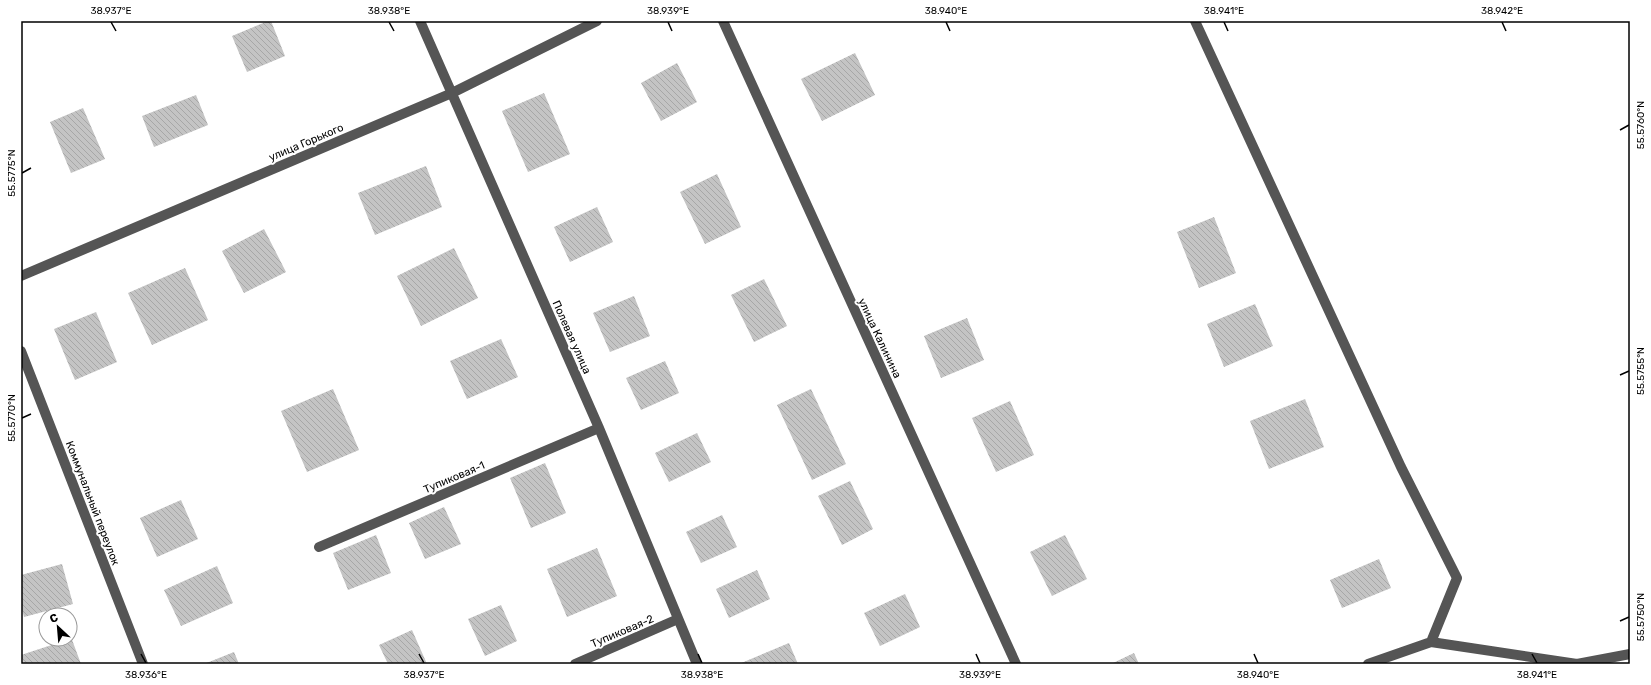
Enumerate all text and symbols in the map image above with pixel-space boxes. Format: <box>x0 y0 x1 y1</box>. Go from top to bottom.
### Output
text: 38.937°E <box>90 5 132 17</box>
text: 38.938°E <box>368 5 410 17</box>
text: 38.939°E <box>647 5 689 17</box>
text: 38.940°E <box>925 5 967 17</box>
text: 38.941°E <box>1204 5 1244 17</box>
text: 38.942°E <box>1481 5 1523 17</box>
text: 55.5760°N <box>1635 101 1647 149</box>
street label: улица Горького <box>267 121 346 164</box>
text: 55.5775°N <box>6 149 18 197</box>
street label: улица Калинина <box>855 296 904 380</box>
street label: Полевая улица <box>550 298 594 376</box>
text: 55.5755°N <box>1635 347 1647 395</box>
text: 55.5770°N <box>6 394 18 442</box>
street label: Коммунальный переулок <box>63 439 122 567</box>
street label: Тупиковая-1 <box>422 459 487 496</box>
text: 55.5750°N <box>1635 593 1647 641</box>
north arrow <box>38 607 78 647</box>
text: С <box>48 611 60 626</box>
street label: Тупиковая-2 <box>589 612 656 651</box>
text: 38.936°E <box>125 669 167 681</box>
text: 38.937°E <box>403 669 445 681</box>
text: 38.938°E <box>681 669 723 681</box>
text: 38.939°E <box>959 669 1001 681</box>
text: 38.940°E <box>1237 669 1279 681</box>
text: 38.941°E <box>1517 669 1557 681</box>

